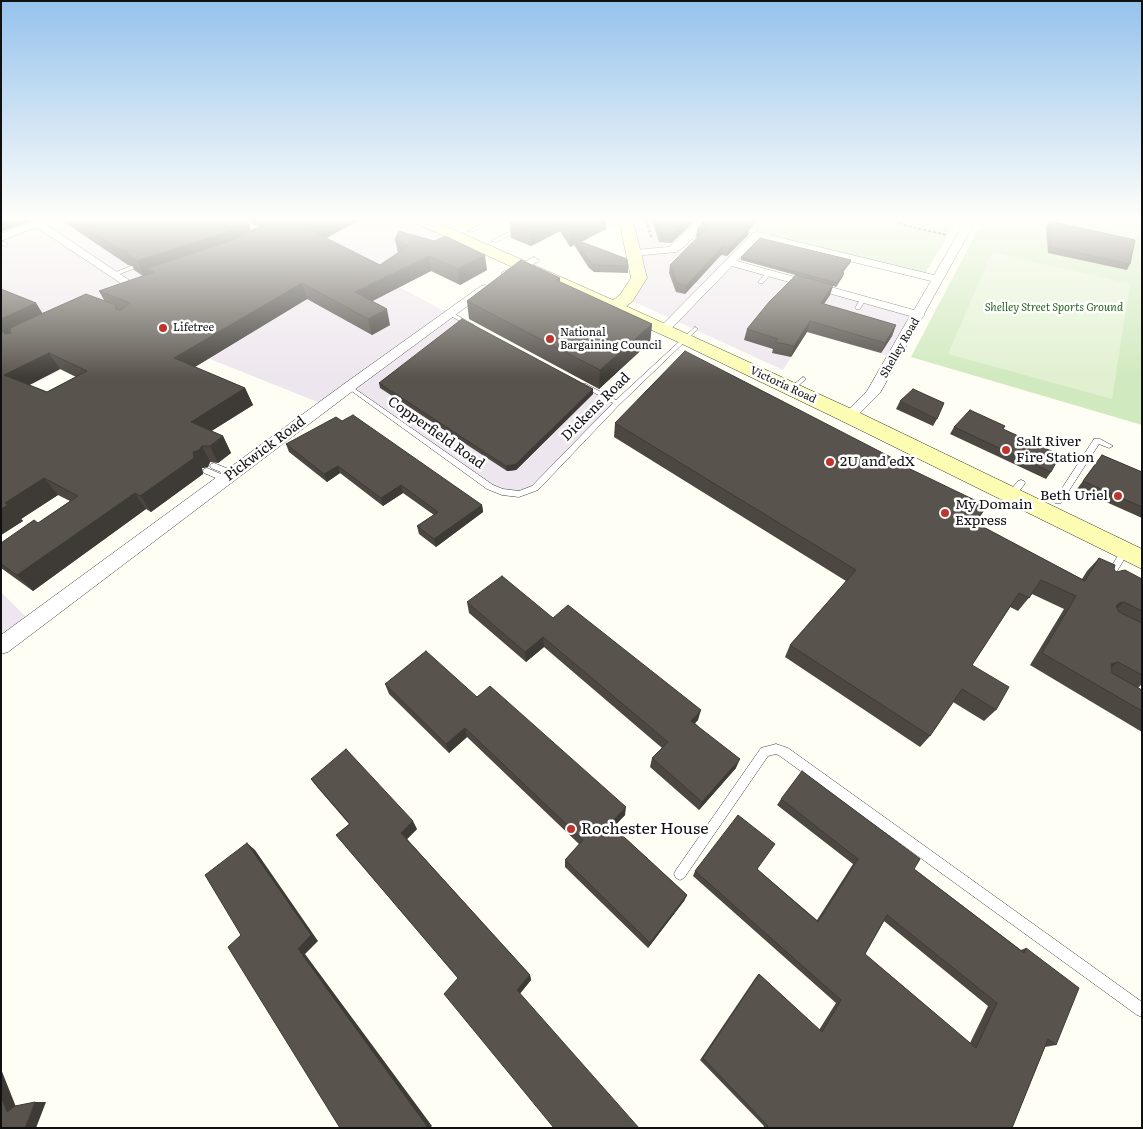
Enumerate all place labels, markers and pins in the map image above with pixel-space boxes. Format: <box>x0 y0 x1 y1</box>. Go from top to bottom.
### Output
place label: Lifetree <box>173 321 214 335</box>
marker: Lifetree <box>157 322 169 334</box>
place label: National Bargaining Council <box>560 326 662 352</box>
marker: National Bargaining Council <box>544 333 556 345</box>
place label: Salt River Fire Station <box>1016 434 1094 467</box>
marker: Salt River Fire Station <box>1000 444 1012 456</box>
place label: 2U and edX <box>840 454 915 470</box>
marker: 2U and edX <box>824 456 836 468</box>
place label: Beth Uriel <box>1040 488 1108 504</box>
marker: Beth Uriel <box>1112 490 1124 502</box>
place label: My Domain Express <box>955 497 1033 530</box>
marker: My Domain Express <box>939 507 951 519</box>
place label: Rochester House <box>581 819 709 839</box>
marker: Rochester House <box>565 823 577 835</box>

